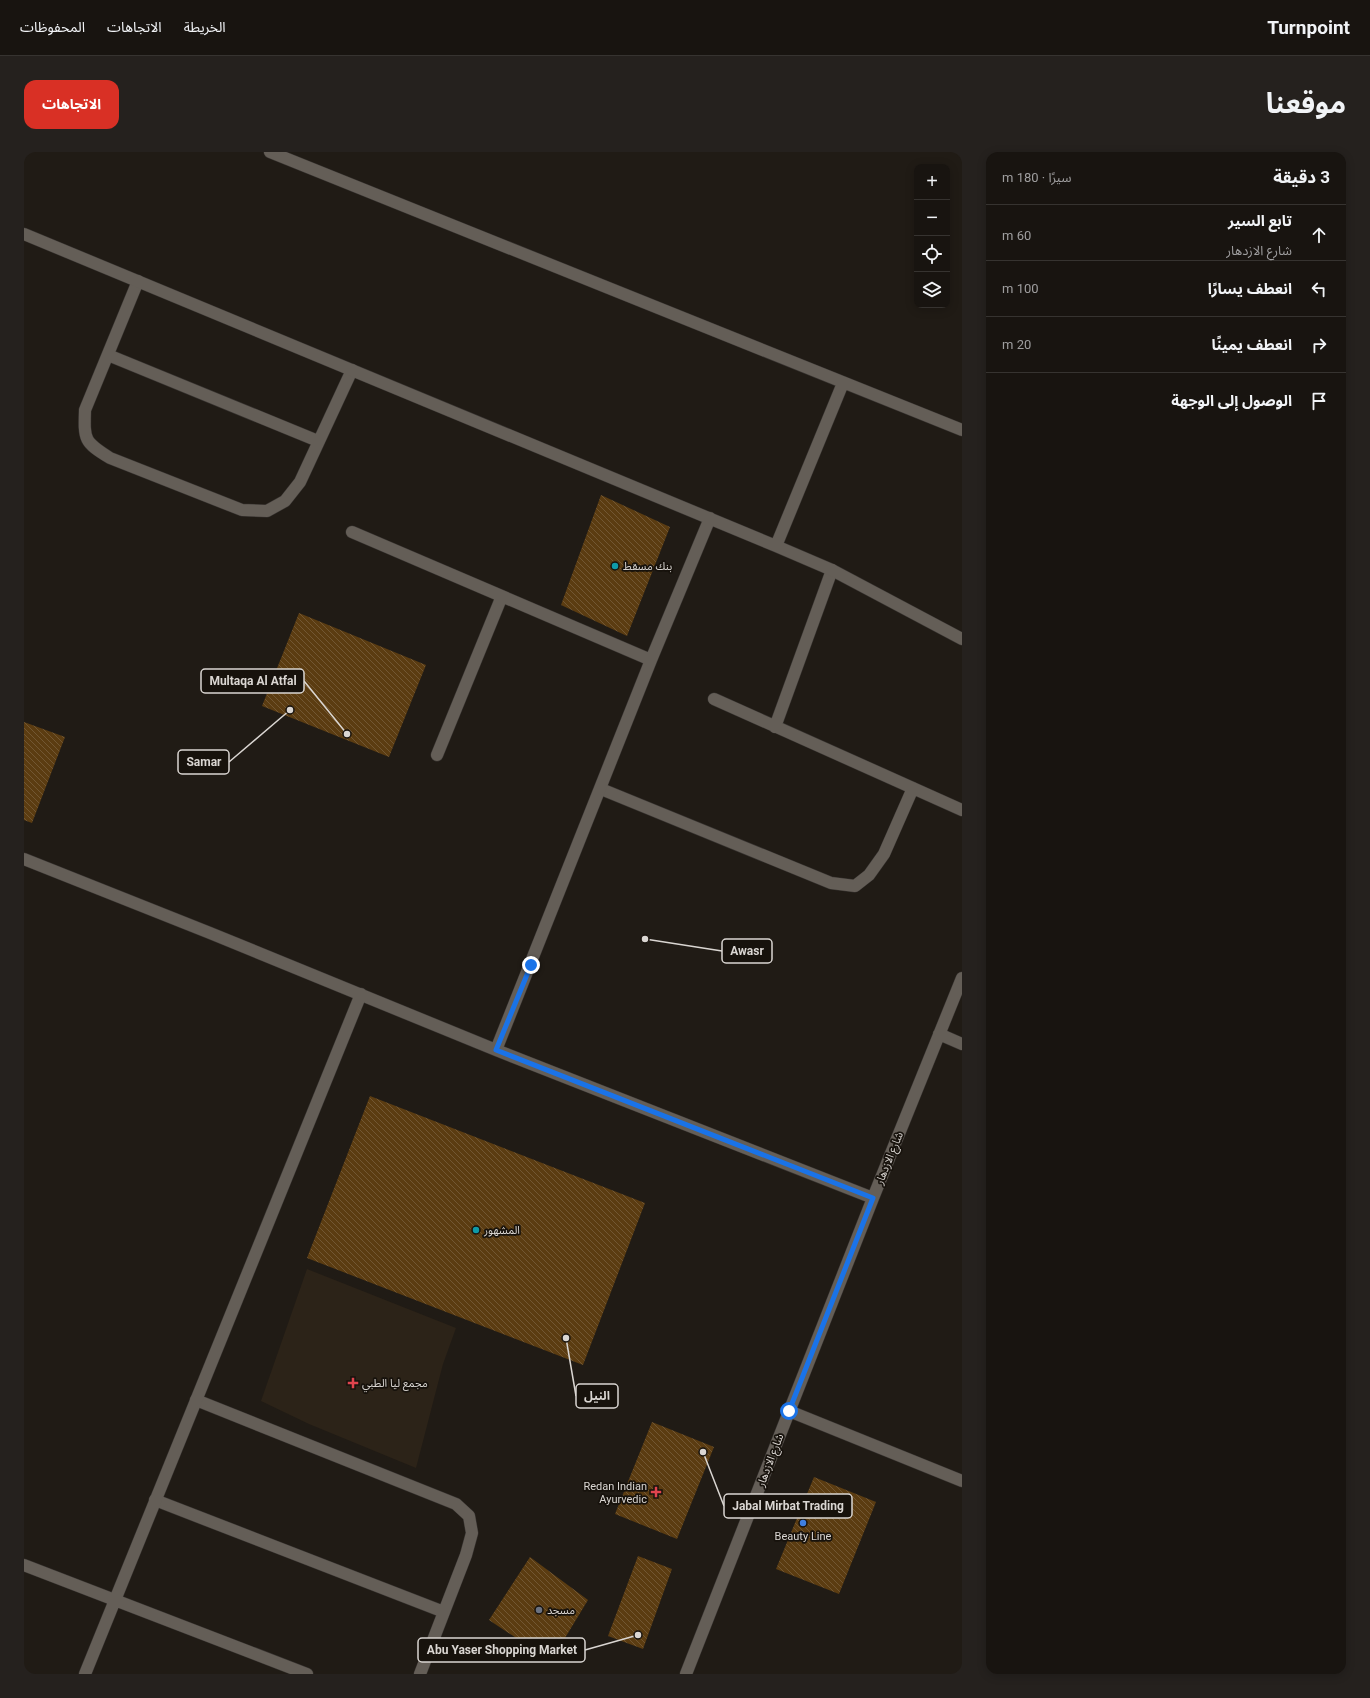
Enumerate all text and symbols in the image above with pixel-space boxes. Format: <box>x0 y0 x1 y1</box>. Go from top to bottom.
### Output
text: Turnpoint <box>1267 16 1350 39</box>
text: المحفوظات <box>20 19 85 35</box>
text: الاتجاهات <box>107 19 162 35</box>
text: الخريطة <box>184 19 226 35</box>
button: الاتجاهات <box>24 80 119 129</box>
text: موقعنا <box>1266 87 1346 120</box>
map controls <box>914 164 950 308</box>
button: + <box>914 164 950 200</box>
text: 3 دقيقة <box>1273 167 1330 187</box>
text: سيرًا · 180 m <box>1002 170 1071 185</box>
button: − <box>914 200 950 236</box>
text: تابع السير <box>1228 212 1292 230</box>
icon: ahead <box>1308 224 1330 246</box>
text: 60 m <box>1002 228 1031 243</box>
button: locate <box>914 236 950 272</box>
text: شارع الازدهار <box>1226 243 1292 258</box>
button: layers <box>914 272 950 308</box>
icon: left <box>1308 278 1330 300</box>
text: انعطف يسارًا <box>1208 280 1292 298</box>
text: 100 m <box>1002 281 1039 296</box>
icon: right <box>1308 334 1330 356</box>
text: انعطف يمينًا <box>1212 336 1292 354</box>
text: 20 m <box>1002 337 1031 352</box>
icon: arrive <box>1308 390 1330 412</box>
text: الوصول إلى الوجهة <box>1171 392 1292 410</box>
place label: بنك مسقط <box>623 560 672 573</box>
marker: بنك مسقط <box>610 561 620 571</box>
callout: Multaqa Al Atfal <box>201 669 304 693</box>
text: Multaqa Al Atfal <box>209 674 297 688</box>
callout: Samar <box>178 750 229 774</box>
text: Samar <box>186 755 222 769</box>
callout: Awasr <box>722 939 772 963</box>
text: Awasr <box>730 944 764 958</box>
route end <box>522 956 540 974</box>
street label: شارع الازدهار <box>873 1130 907 1188</box>
place label: المشهور <box>483 1224 520 1237</box>
marker: المشهور <box>471 1225 481 1235</box>
marker: مجمع ليا الطبي <box>347 1377 359 1389</box>
place label: مجمع ليا الطبي <box>362 1377 428 1393</box>
callout: النيل <box>576 1384 618 1408</box>
text: النيل <box>584 1389 610 1403</box>
route start <box>780 1402 798 1420</box>
street label: شارع الازدهار <box>754 1432 788 1490</box>
place label: Redan Indian Ayurvedic <box>583 1480 647 1506</box>
marker: Redan Indian Ayurvedic <box>650 1486 662 1498</box>
callout: Jabal Mirbat Trading <box>724 1494 852 1518</box>
text: Jabal Mirbat Trading <box>732 1499 844 1513</box>
marker: Beauty Line <box>798 1518 808 1528</box>
place label: Beauty Line <box>775 1530 832 1543</box>
place label: مسجد <box>547 1604 575 1617</box>
marker: مسجد <box>534 1605 544 1615</box>
callout: Abu Yaser Shopping Market <box>418 1638 585 1662</box>
text: Abu Yaser Shopping Market <box>427 1643 577 1657</box>

